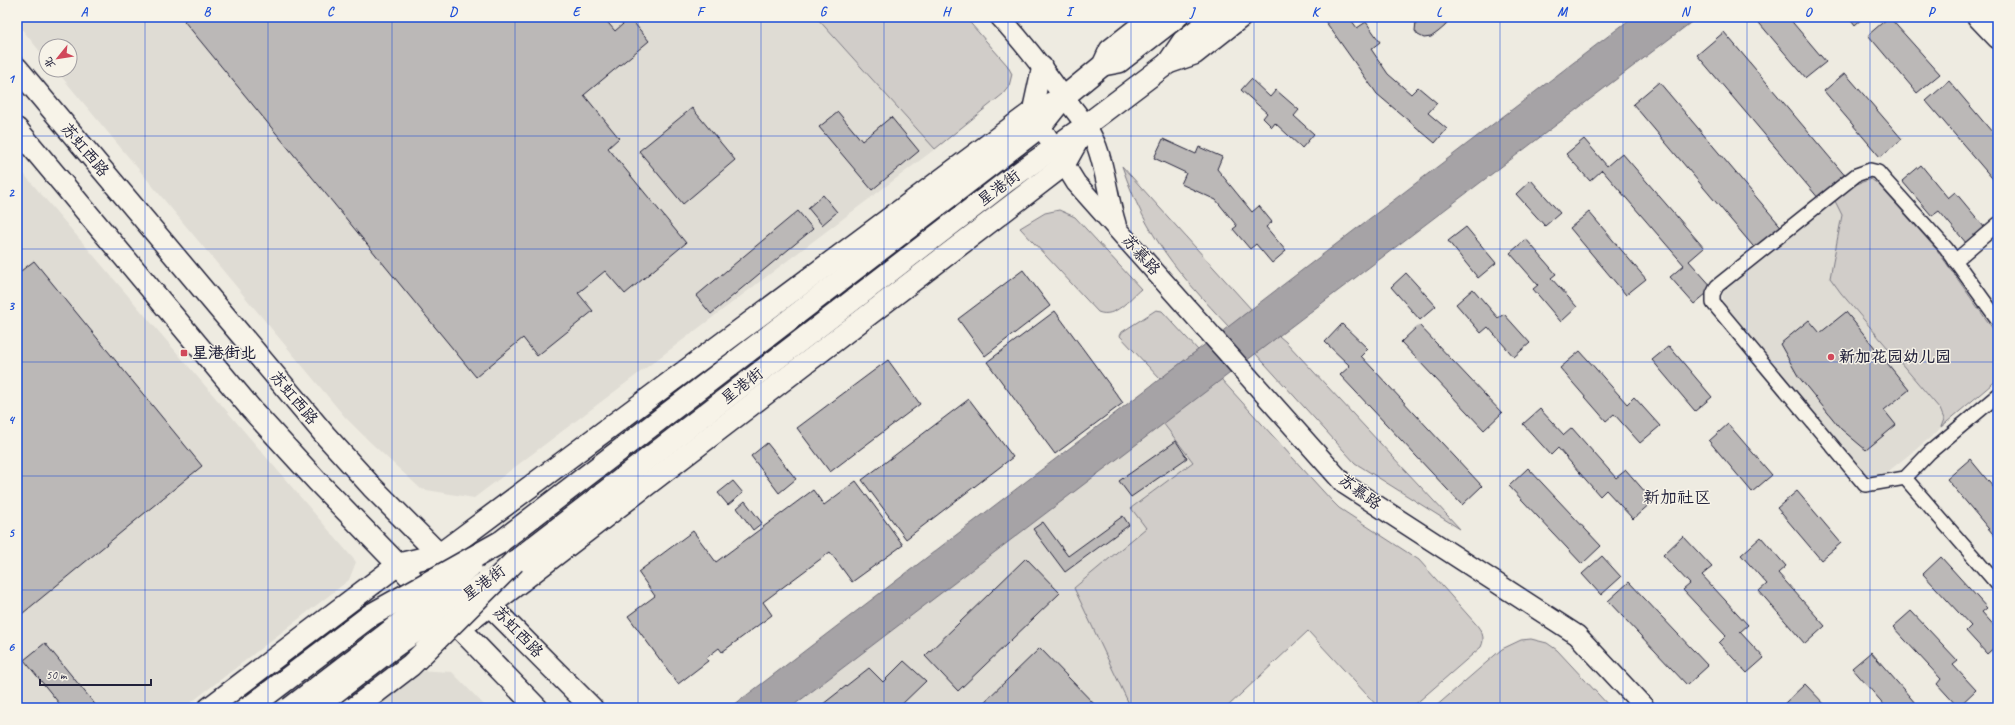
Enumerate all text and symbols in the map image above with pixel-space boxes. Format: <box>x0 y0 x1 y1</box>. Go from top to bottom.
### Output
text: A <box>81 4 89 20</box>
text: B <box>204 4 212 20</box>
text: C <box>327 4 335 20</box>
text: D <box>449 4 458 20</box>
text: E <box>573 4 582 20</box>
text: F <box>697 4 706 20</box>
text: G <box>820 4 828 20</box>
text: H <box>942 4 952 20</box>
text: I <box>1066 4 1075 20</box>
text: J <box>1189 4 1196 20</box>
text: K <box>1312 4 1322 20</box>
text: L <box>1436 4 1443 20</box>
text: M <box>1557 4 1568 20</box>
text: N <box>1681 4 1692 20</box>
text: O <box>1805 4 1814 20</box>
text: P <box>1928 4 1937 20</box>
north arrow <box>38 38 78 78</box>
text: 北 <box>41 55 58 71</box>
text: 1 <box>8 71 16 87</box>
street label: 苏虹西路 <box>57 119 113 181</box>
street label: 星港街 <box>974 166 1024 210</box>
text: 2 <box>8 185 15 201</box>
street label: 苏慕路 <box>1118 230 1164 280</box>
text: 3 <box>8 298 15 314</box>
place label: 星港街北 <box>192 343 256 363</box>
place label: 新加花园幼儿园 <box>1839 347 1951 367</box>
marker: 星港街北 <box>179 348 189 358</box>
marker: 新加花园幼儿园 <box>1826 352 1836 362</box>
street label: 星港街 <box>717 363 767 409</box>
street label: 苏虹西路 <box>266 367 322 429</box>
text: 4 <box>8 412 16 428</box>
street label: 苏慕路 <box>1335 470 1385 514</box>
district label: 新加社区 <box>1643 487 1711 508</box>
text: 5 <box>8 525 15 541</box>
street label: 星港街 <box>459 561 509 605</box>
street label: 苏虹西路 <box>489 602 547 662</box>
text: 6 <box>8 639 15 655</box>
scale bar <box>40 661 151 687</box>
text: 50 m <box>46 667 68 683</box>

